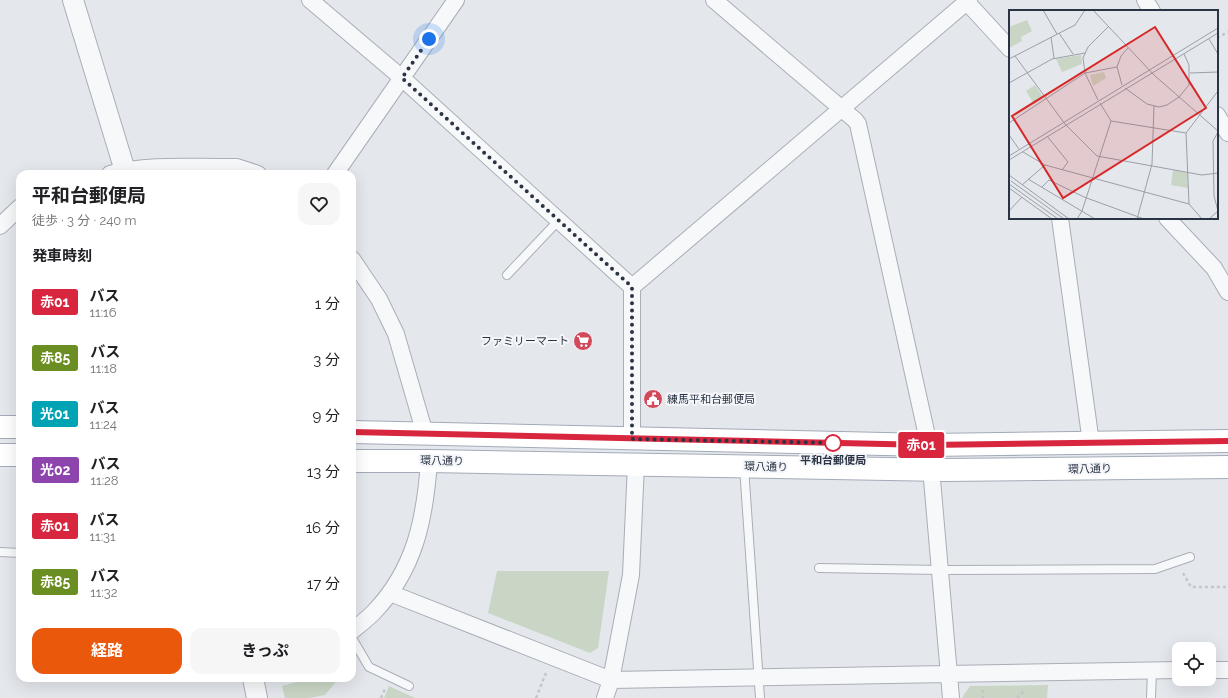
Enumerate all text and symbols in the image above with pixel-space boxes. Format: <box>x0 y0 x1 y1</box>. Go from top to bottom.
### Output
inset map <box>1009 10 1218 219</box>
your location <box>419 29 439 49</box>
button: heart <box>298 183 340 225</box>
text: 平和台郵便局 <box>32 184 146 206</box>
text: 徒歩 · 3 分 · 240 m <box>32 213 137 228</box>
text: 発車時刻 <box>32 247 92 265</box>
text: バス <box>90 287 120 305</box>
text: 赤01 <box>40 294 70 310</box>
text: 1 分 <box>315 295 340 313</box>
text: 11:16 <box>90 305 117 320</box>
supermarket icon: ファミリーマート <box>572 330 594 352</box>
place label: ファミリーマート <box>481 335 569 348</box>
text: バス <box>90 343 120 361</box>
text: 赤85 <box>40 350 70 366</box>
text: 3 分 <box>313 351 340 369</box>
text: 11:18 <box>90 361 117 376</box>
public building icon: 練馬平和台郵便局 <box>642 388 664 410</box>
place label: 練馬平和台郵便局 <box>667 393 755 406</box>
text: バス <box>90 399 120 417</box>
text: 光01 <box>40 406 70 422</box>
text: 9 分 <box>312 407 340 425</box>
text: 11:24 <box>90 417 117 432</box>
line badge: 赤01 <box>898 432 944 458</box>
marker: 平和台郵便局 <box>824 434 842 452</box>
text: 赤01 <box>906 437 936 453</box>
street label: 環八通り <box>420 454 464 468</box>
place label: 平和台郵便局 <box>800 454 866 467</box>
text: バス <box>91 455 121 473</box>
street label: 環八通り <box>744 460 788 474</box>
text: 光02 <box>40 462 71 478</box>
street label: 環八通り <box>1068 462 1112 476</box>
text: 13 分 <box>307 463 340 481</box>
text: 11:28 <box>91 473 119 488</box>
text: バス <box>90 511 120 529</box>
text: 赤01 <box>40 518 70 534</box>
text: 16 分 <box>306 519 340 537</box>
text: 11:31 <box>90 529 116 544</box>
text: バス <box>90 567 120 585</box>
text: 赤85 <box>40 574 70 590</box>
text: 17 分 <box>307 575 340 593</box>
text: 11:32 <box>90 585 118 600</box>
button: 経路 <box>32 628 182 674</box>
button: きっぷ <box>190 628 340 674</box>
map controls <box>1172 642 1216 686</box>
button: locate <box>1172 642 1216 686</box>

